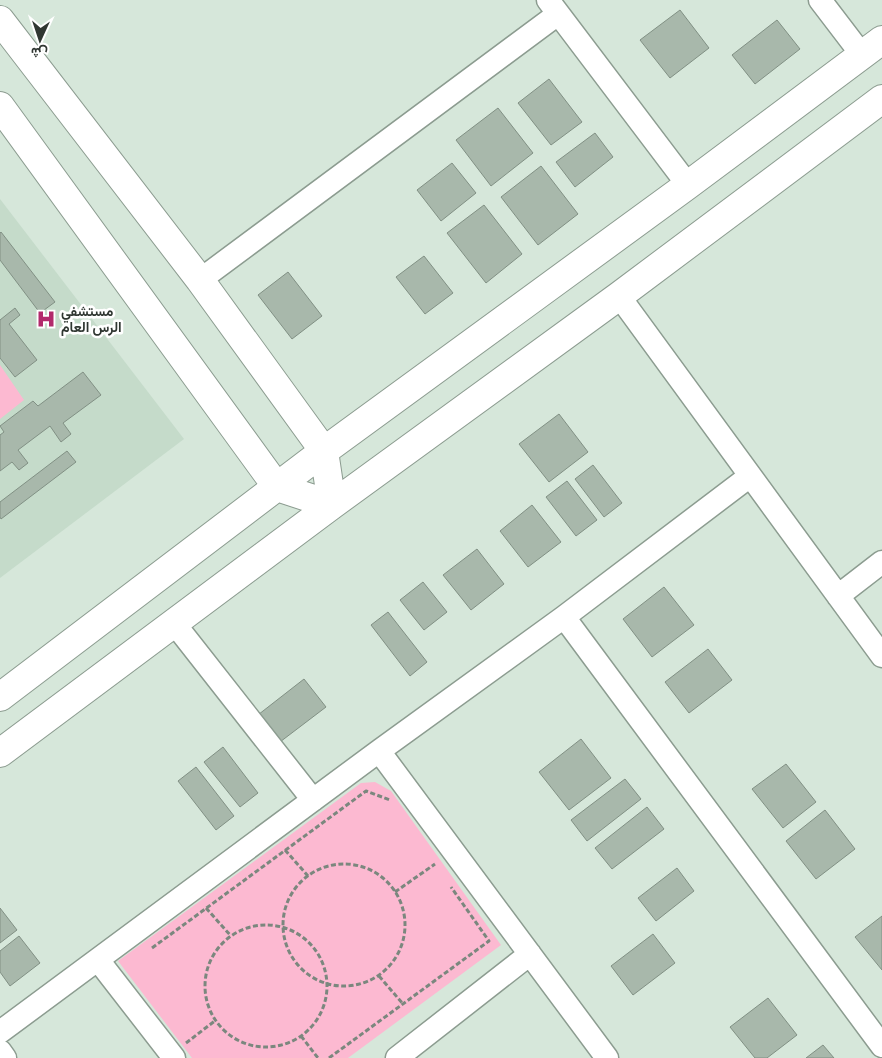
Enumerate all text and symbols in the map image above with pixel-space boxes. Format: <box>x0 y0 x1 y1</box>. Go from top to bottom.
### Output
north arrow <box>15 15 65 65</box>
text: ش <box>30 44 48 62</box>
place label: مستشفي الرس العام <box>61 302 122 336</box>
hospital icon: مستشفي الرس العام <box>35 308 57 330</box>

